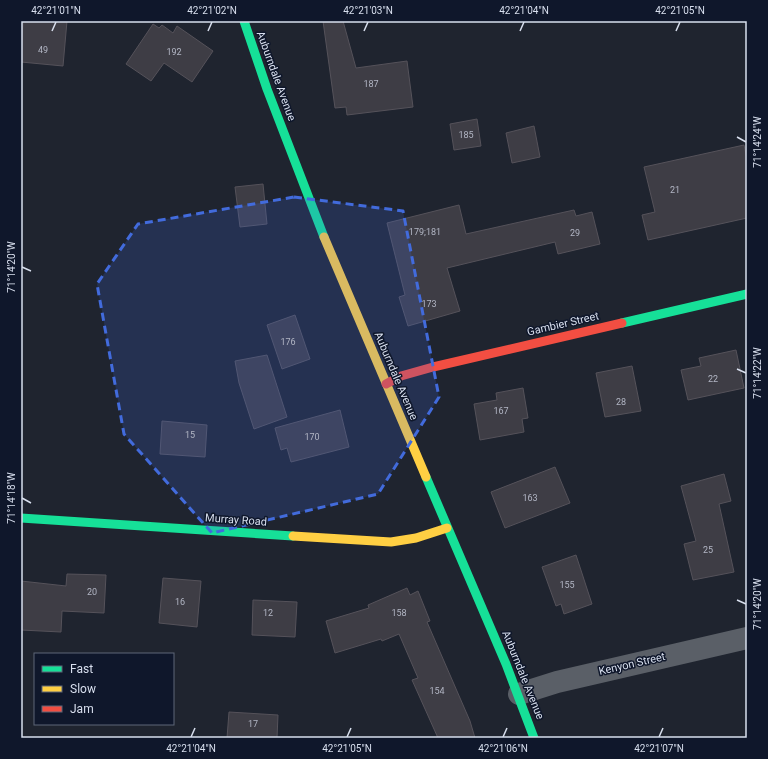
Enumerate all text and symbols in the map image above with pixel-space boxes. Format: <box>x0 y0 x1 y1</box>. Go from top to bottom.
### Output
text: 42°21'01"N <box>31 5 81 16</box>
text: 42°21'02"N <box>187 5 237 16</box>
text: 42°21'03"N <box>343 5 393 16</box>
text: 42°21'04"N <box>499 5 549 16</box>
text: 42°21'05"N <box>655 5 705 16</box>
street label: Auburndale Avenue <box>254 29 298 123</box>
house number: 49 <box>38 45 48 55</box>
house number: 192 <box>166 47 182 57</box>
house number: 187 <box>363 79 379 89</box>
text: 71°14'24"W <box>752 116 763 168</box>
house number: 185 <box>458 130 474 140</box>
house number: 21 <box>670 185 680 195</box>
house number: 179;181 <box>409 227 441 237</box>
house number: 29 <box>570 228 580 238</box>
text: 71°14'20"W <box>6 241 17 293</box>
house number: 173 <box>421 299 437 309</box>
street label: Gambier Street <box>526 309 601 339</box>
street label: Auburndale Avenue <box>372 330 421 422</box>
house number: 176 <box>280 337 296 347</box>
text: 71°14'22"W <box>752 347 763 399</box>
house number: 22 <box>708 374 718 384</box>
house number: 28 <box>616 397 626 407</box>
house number: 167 <box>493 406 509 416</box>
house number: 15 <box>185 430 195 440</box>
house number: 170 <box>304 432 320 442</box>
text: 71°14'18"W <box>6 472 17 524</box>
house number: 163 <box>522 493 538 503</box>
street label: Murray Road <box>205 511 267 529</box>
house number: 25 <box>703 545 713 555</box>
text: 71°14'20"W <box>752 578 763 630</box>
house number: 155 <box>559 580 575 590</box>
house number: 20 <box>87 587 97 597</box>
house number: 16 <box>175 597 185 607</box>
house number: 12 <box>263 608 273 618</box>
house number: 158 <box>391 608 407 618</box>
street label: Auburndale Avenue <box>499 629 547 721</box>
street label: Kenyon Street <box>597 650 667 678</box>
legend <box>34 653 174 725</box>
text: Fast <box>70 662 93 676</box>
text: Slow <box>70 682 96 696</box>
house number: 154 <box>429 686 445 696</box>
text: Jam <box>70 702 94 716</box>
house number: 17 <box>248 719 258 729</box>
text: 42°21'04"N <box>166 743 216 754</box>
text: 42°21'05"N <box>322 743 372 754</box>
text: 42°21'06"N <box>478 743 528 754</box>
text: 42°21'07"N <box>634 743 684 754</box>

